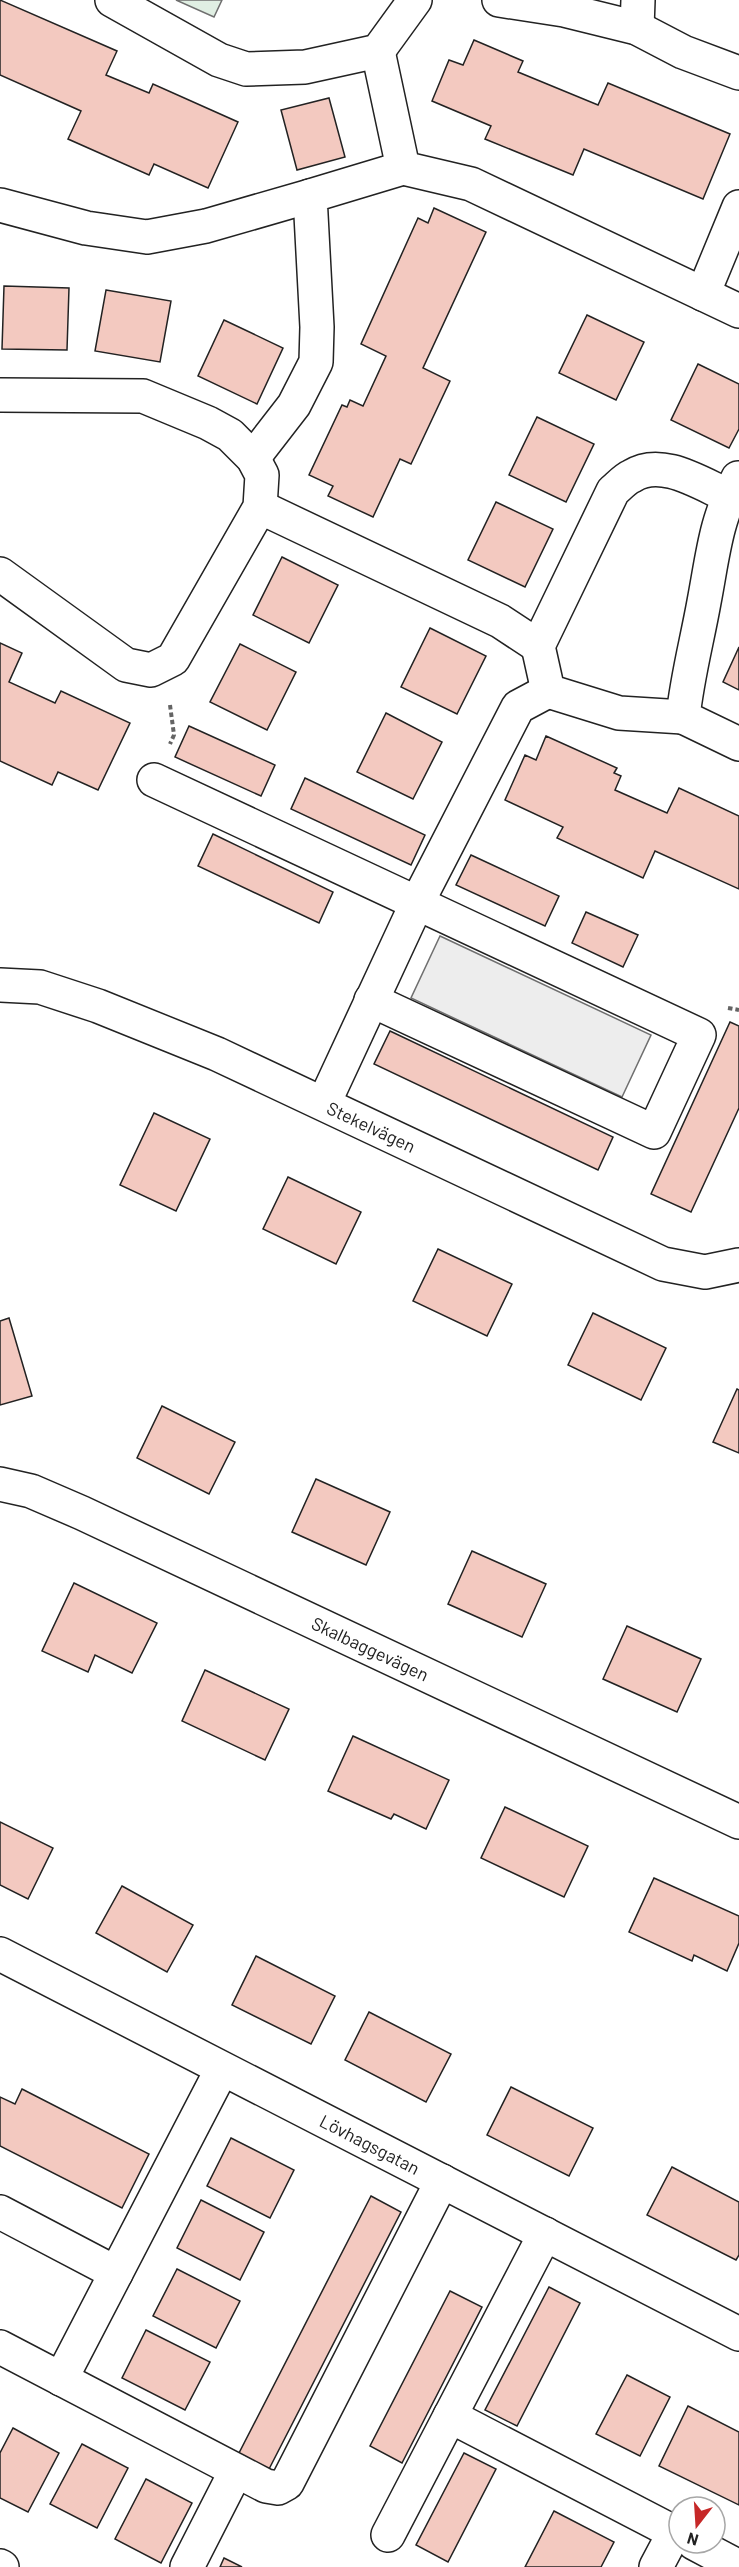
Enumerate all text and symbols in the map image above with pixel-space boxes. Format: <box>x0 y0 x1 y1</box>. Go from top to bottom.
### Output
street label: Stekelvägen <box>324 1096 419 1157</box>
street label: Skalbaggevägen <box>308 1612 432 1686</box>
street label: Lövhagsgatan <box>316 2109 424 2179</box>
north arrow <box>667 2495 727 2555</box>
text: N <box>685 2529 700 2550</box>

